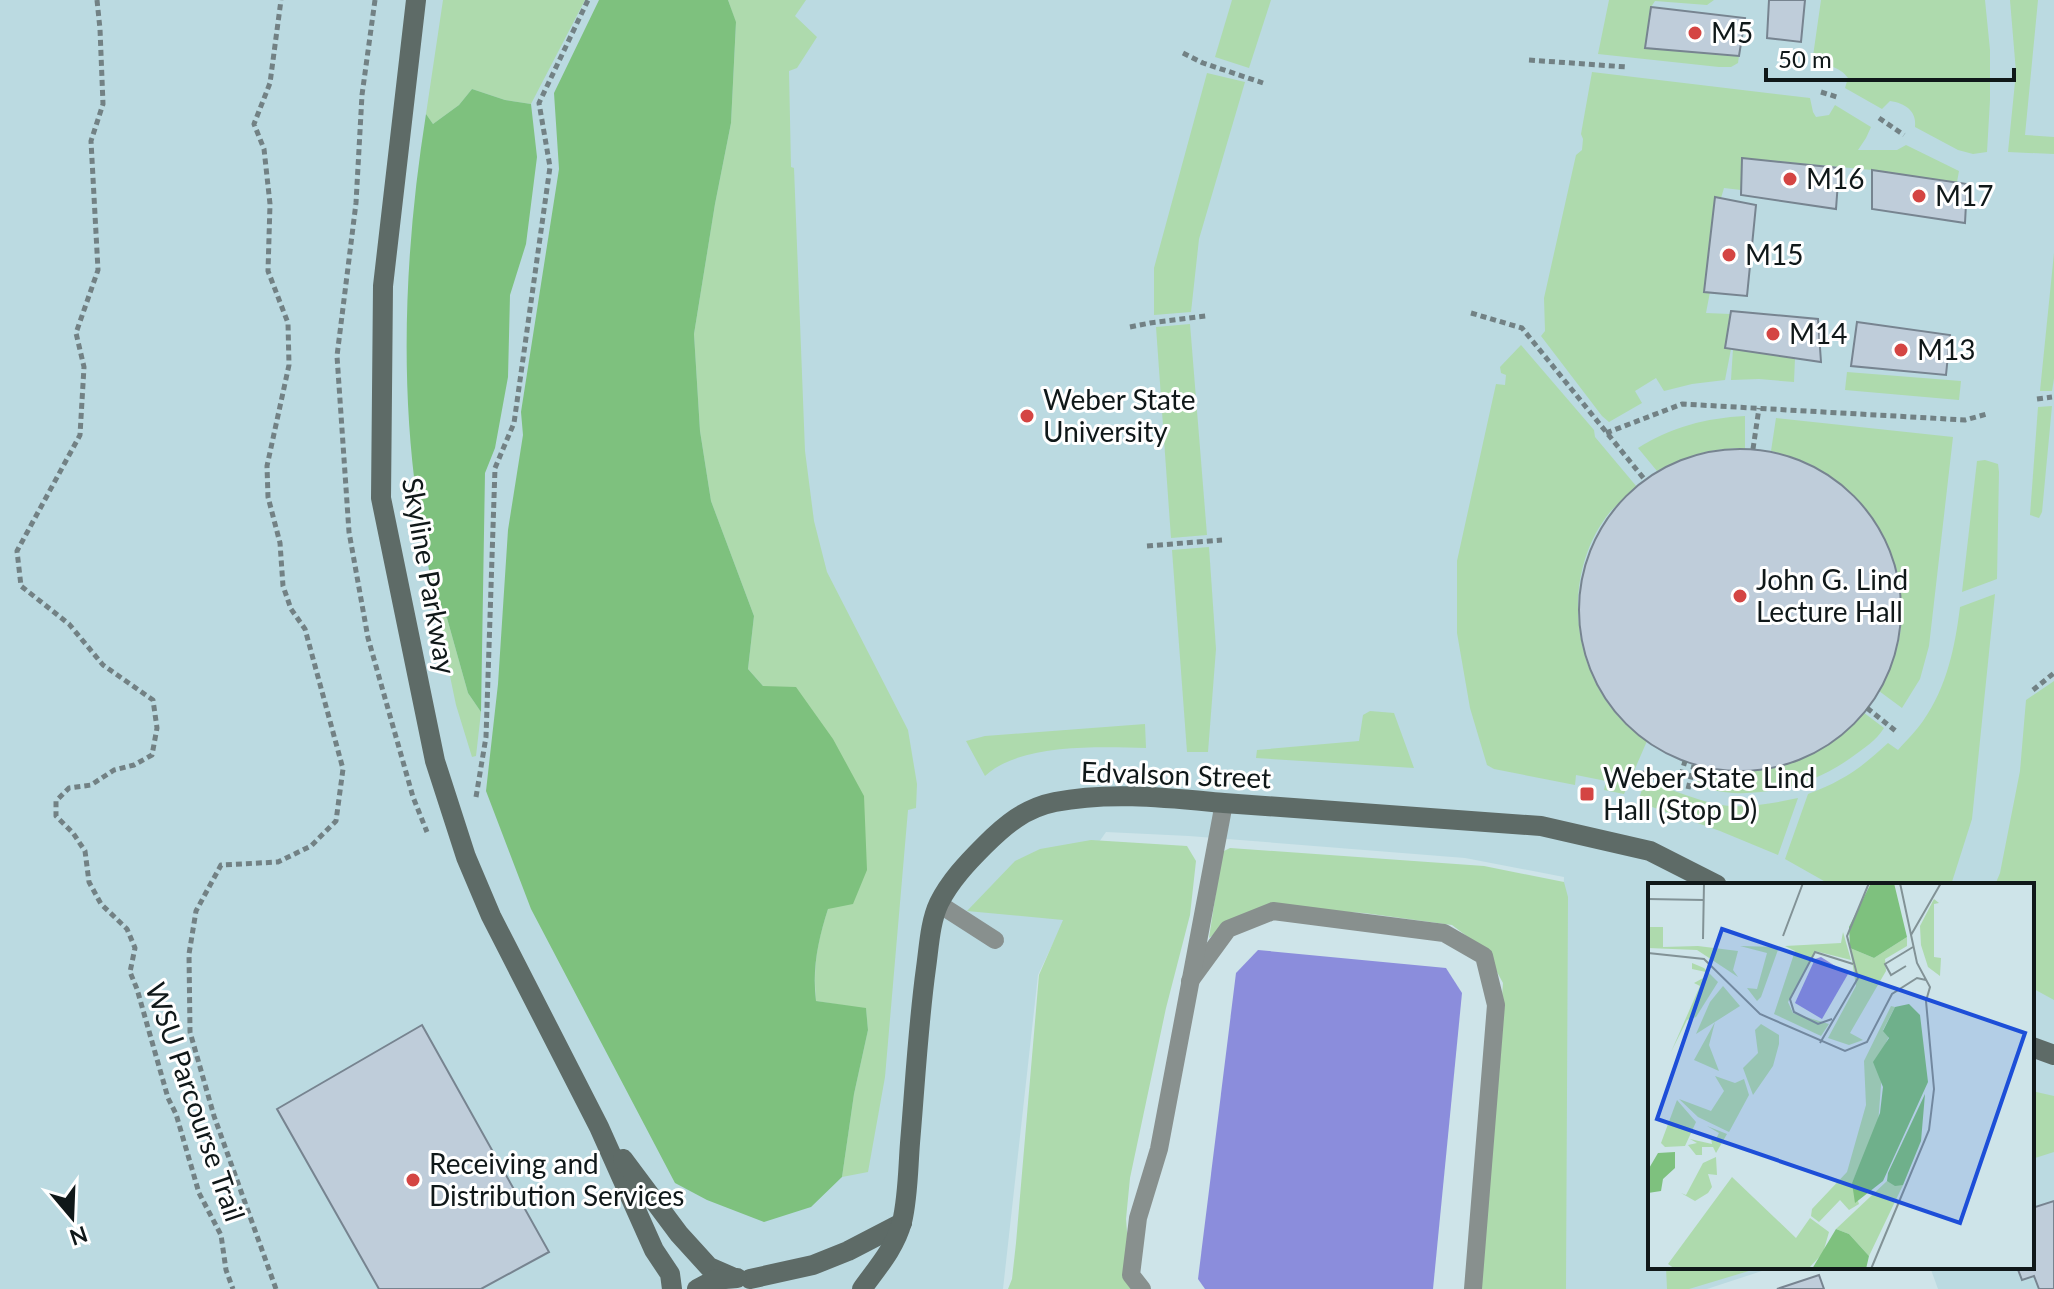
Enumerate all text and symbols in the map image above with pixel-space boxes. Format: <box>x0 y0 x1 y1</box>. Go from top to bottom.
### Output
place label: M5 <box>1711 15 1753 49</box>
marker: M5 <box>1686 24 1704 42</box>
scale bar <box>1766 32 2014 82</box>
text: 50 m <box>1778 44 1832 73</box>
place label: M16 <box>1806 161 1864 195</box>
marker: M16 <box>1781 170 1799 188</box>
place label: M17 <box>1935 178 1993 212</box>
marker: M17 <box>1910 187 1928 205</box>
place label: M15 <box>1745 237 1803 271</box>
marker: M15 <box>1720 246 1738 264</box>
place label: M14 <box>1789 316 1847 350</box>
marker: M14 <box>1764 325 1782 343</box>
place label: M13 <box>1917 332 1975 366</box>
marker: M13 <box>1892 341 1910 359</box>
place label: Weber State University <box>1043 382 1196 448</box>
marker: Weber State University <box>1018 407 1036 425</box>
street label: Skyline Parkway <box>396 475 464 677</box>
place label: John G. Lind Lecture Hall <box>1756 562 1908 628</box>
marker: John G. Lind Lecture Hall <box>1731 587 1749 605</box>
street label: Edvalson Street <box>1080 754 1272 794</box>
place label: Weber State Lind Hall (Stop D) <box>1603 760 1815 826</box>
marker: Weber State Lind Hall (Stop D) <box>1578 785 1596 803</box>
inset map <box>1648 883 2034 1269</box>
street label: WSU Parcourse Trail <box>139 978 253 1226</box>
place label: Receiving and Distribution Services <box>429 1146 684 1212</box>
marker: Receiving and Distribution Services <box>404 1171 422 1189</box>
north arrow <box>32 1177 112 1257</box>
text: N <box>66 1221 91 1252</box>

